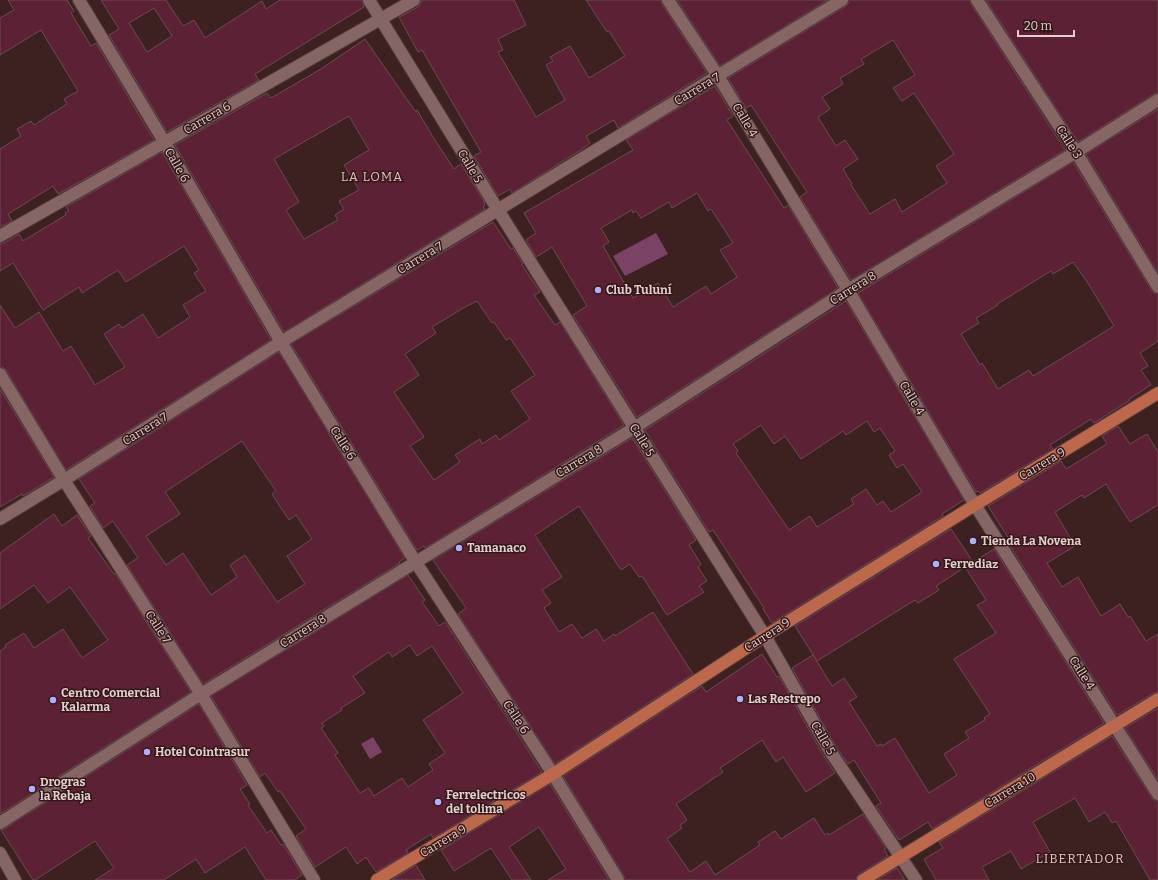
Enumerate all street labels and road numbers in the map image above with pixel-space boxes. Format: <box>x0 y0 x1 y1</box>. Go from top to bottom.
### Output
street label: Carrera 7 <box>672 70 722 108</box>
street label: Carrera 6 <box>181 99 233 137</box>
street label: Calle 4 <box>729 101 761 139</box>
street label: Calle 3 <box>1053 123 1085 161</box>
street label: Calle 6 <box>162 145 192 185</box>
street label: Calle 5 <box>455 147 485 185</box>
street label: Carrera 7 <box>395 239 445 277</box>
street label: Carrera 8 <box>827 268 879 308</box>
street label: Calle 4 <box>896 379 928 417</box>
street label: Carrera 7 <box>120 410 170 448</box>
street label: Calle 5 <box>626 421 658 459</box>
street label: Calle 6 <box>327 424 359 462</box>
street label: Carrera 8 <box>553 442 605 480</box>
street label: Carrera 9 <box>1016 445 1068 483</box>
street label: Calle 7 <box>142 608 174 646</box>
street label: Carrera 8 <box>277 611 329 651</box>
street label: Carrera 9 <box>742 615 792 655</box>
street label: Calle 4 <box>1066 654 1098 692</box>
street label: Calle 6 <box>500 698 532 736</box>
street label: Calle 5 <box>808 719 838 757</box>
street label: Carrera 10 <box>982 769 1038 811</box>
street label: Carrera 9 <box>417 822 469 860</box>

